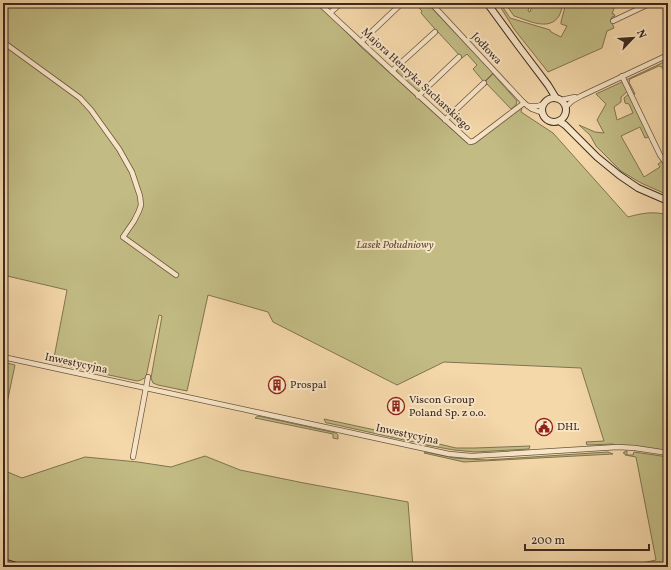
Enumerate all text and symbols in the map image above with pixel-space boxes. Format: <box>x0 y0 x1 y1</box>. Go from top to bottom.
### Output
north arrow <box>613 18 653 58</box>
street label: Majora Henryka Sucharskiego <box>358 25 474 135</box>
text: N <box>632 28 649 41</box>
street label: Jodłowa <box>467 30 505 69</box>
park label: Lasek Południowy <box>356 238 434 253</box>
street label: Inwestycyjna <box>43 350 109 378</box>
building icon: Prospal <box>267 375 287 395</box>
place label: Prospal <box>290 378 327 393</box>
place label: Viscon Group Poland Sp. z o.o. <box>409 393 486 421</box>
building icon: Viscon Group Poland Sp. z o.o. <box>386 396 406 416</box>
public building icon: DHL <box>534 417 554 437</box>
place label: DHL <box>557 420 579 435</box>
street label: Inwestycyjna <box>374 421 440 449</box>
scale bar <box>525 526 649 552</box>
text: 200 m <box>531 533 565 549</box>

